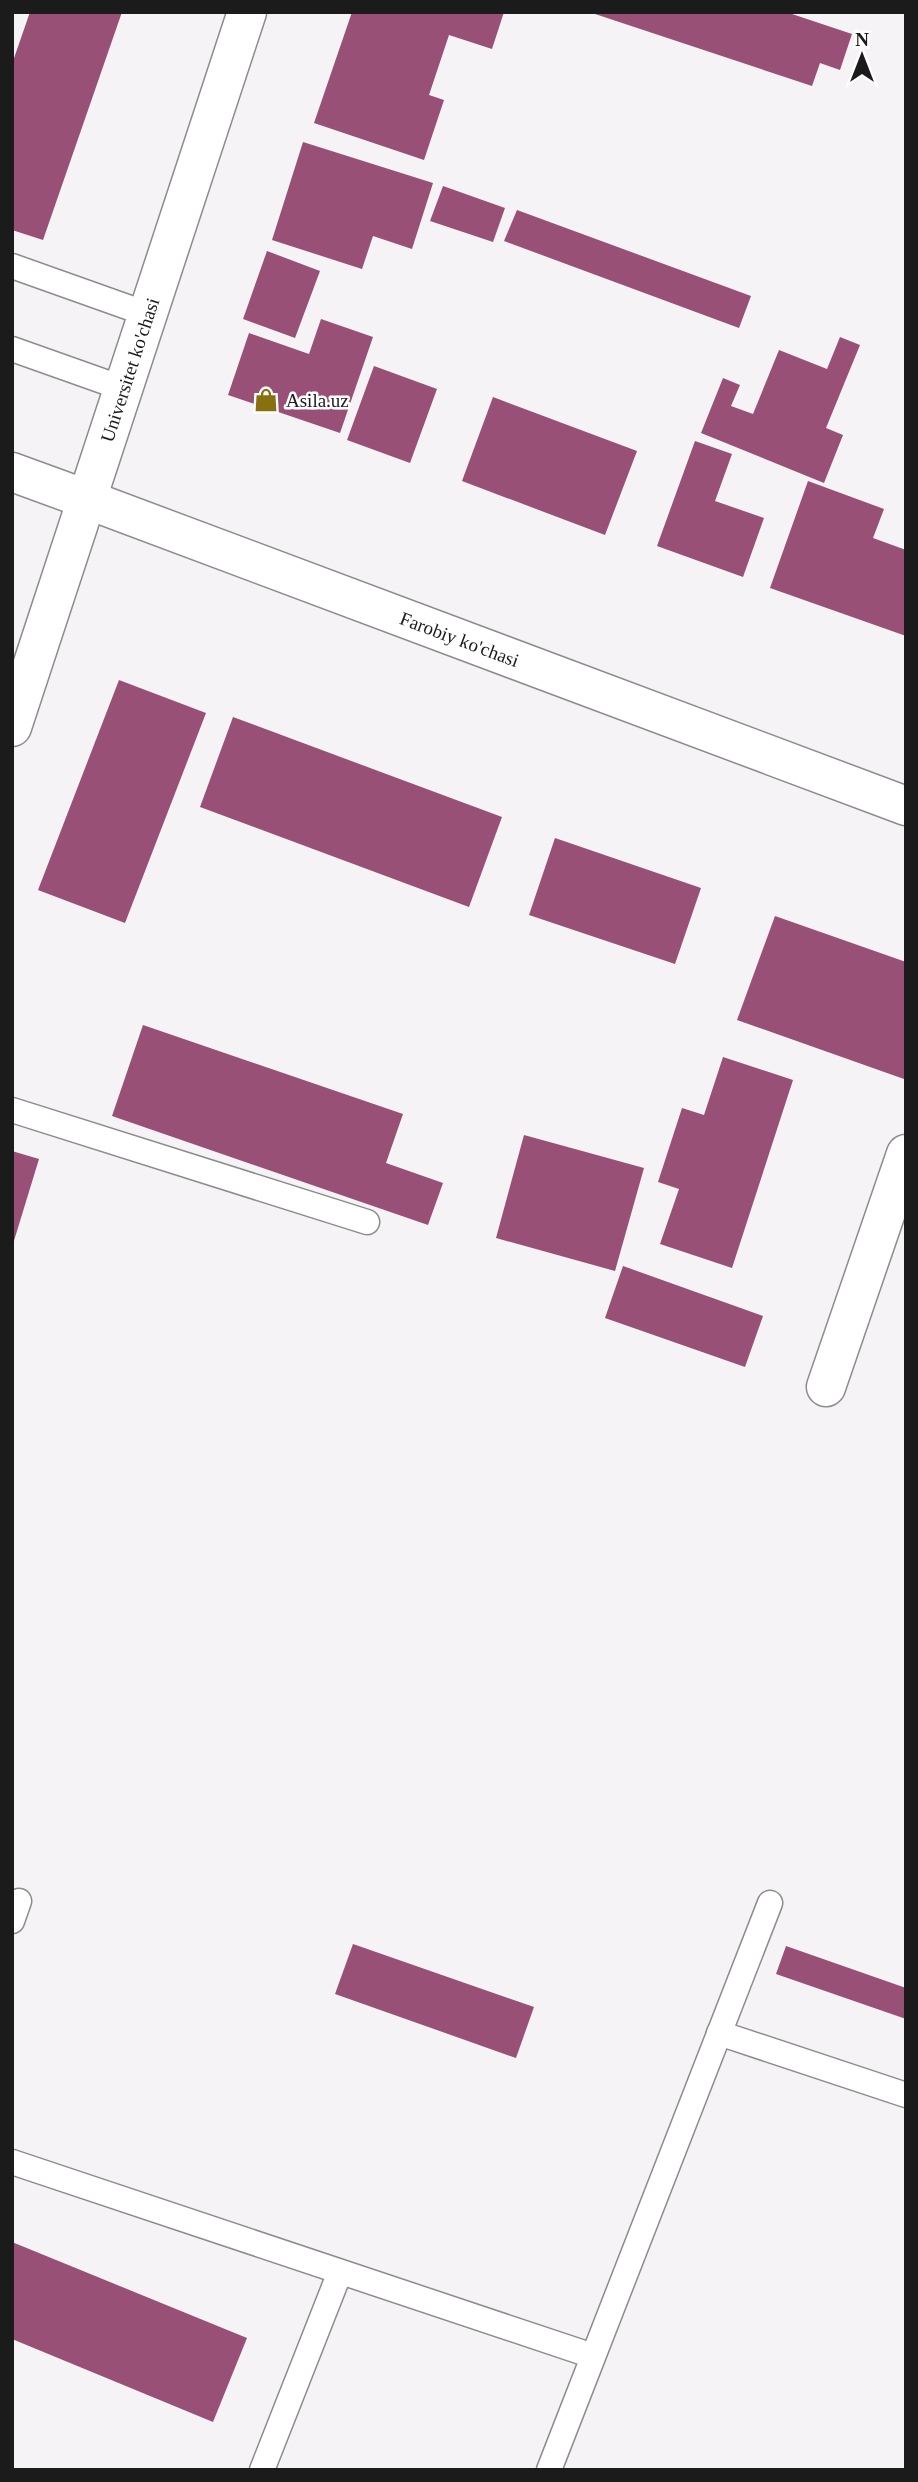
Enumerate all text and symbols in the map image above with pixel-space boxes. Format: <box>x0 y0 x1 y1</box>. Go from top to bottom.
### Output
north arrow <box>827 21 897 91</box>
text: N <box>855 29 869 50</box>
street label: Universitet ko'chasi <box>96 295 163 445</box>
shop icon: Asila.uz <box>252 386 280 414</box>
place label: Asila.uz <box>286 390 349 411</box>
street label: Farobiy ko'chasi <box>397 607 522 671</box>

